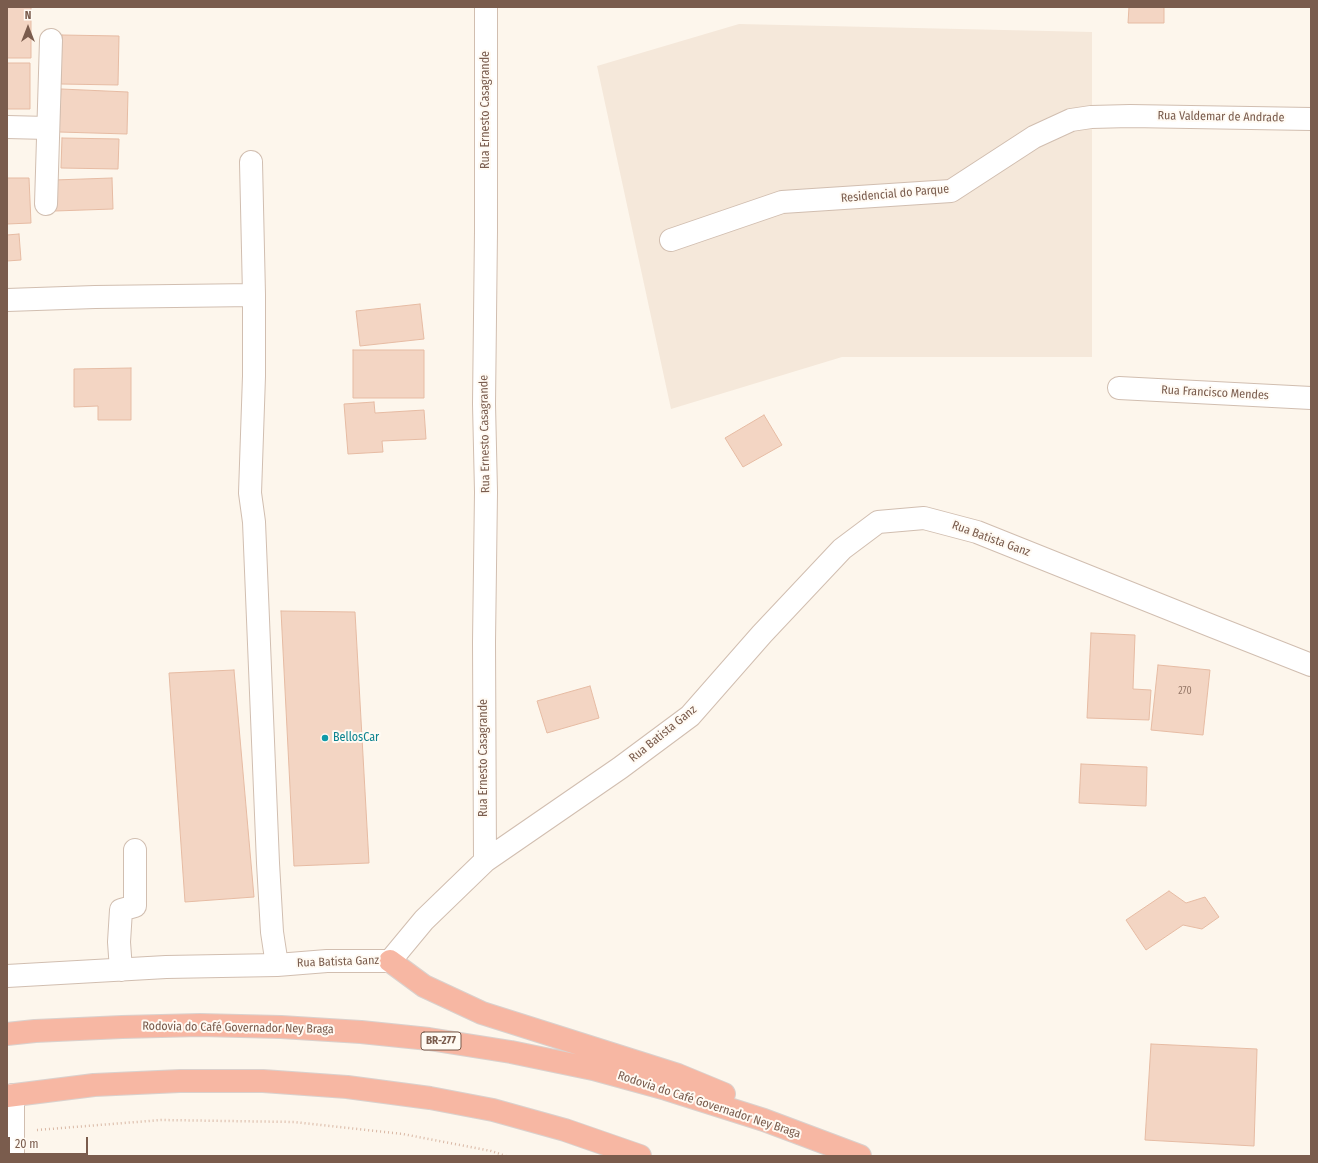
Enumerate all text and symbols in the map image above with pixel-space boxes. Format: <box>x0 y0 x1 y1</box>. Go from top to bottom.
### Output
north arrow <box>8 8 48 48</box>
text: N <box>25 9 31 22</box>
street label: Rua Ernesto Casagrande <box>479 51 493 169</box>
street label: Rua Valdemar de Andrade <box>1157 109 1285 125</box>
street label: Residencial do Parque <box>840 182 950 206</box>
street label: Rua Ernesto Casagrande <box>477 375 493 493</box>
street label: Rua Francisco Mendes <box>1161 383 1269 403</box>
street label: Rua Batista Ganz <box>950 518 1032 560</box>
house number: 270 <box>1178 685 1192 697</box>
street label: Rua Ernesto Casagrande <box>477 699 491 817</box>
street label: Rua Batista Ganz <box>626 702 700 766</box>
place label: BellosCar <box>333 731 379 745</box>
marker: BellosCar <box>320 733 330 743</box>
street label: Rua Batista Ganz <box>297 953 379 971</box>
street label: Rodovia do Café Governador Ney Braga <box>142 1019 334 1037</box>
road number: BR-277 <box>421 1032 461 1050</box>
street label: Rodovia do Café Governador Ney Braga <box>616 1069 802 1141</box>
scale bar <box>10 1129 90 1155</box>
text: 20 m <box>15 1137 39 1151</box>

